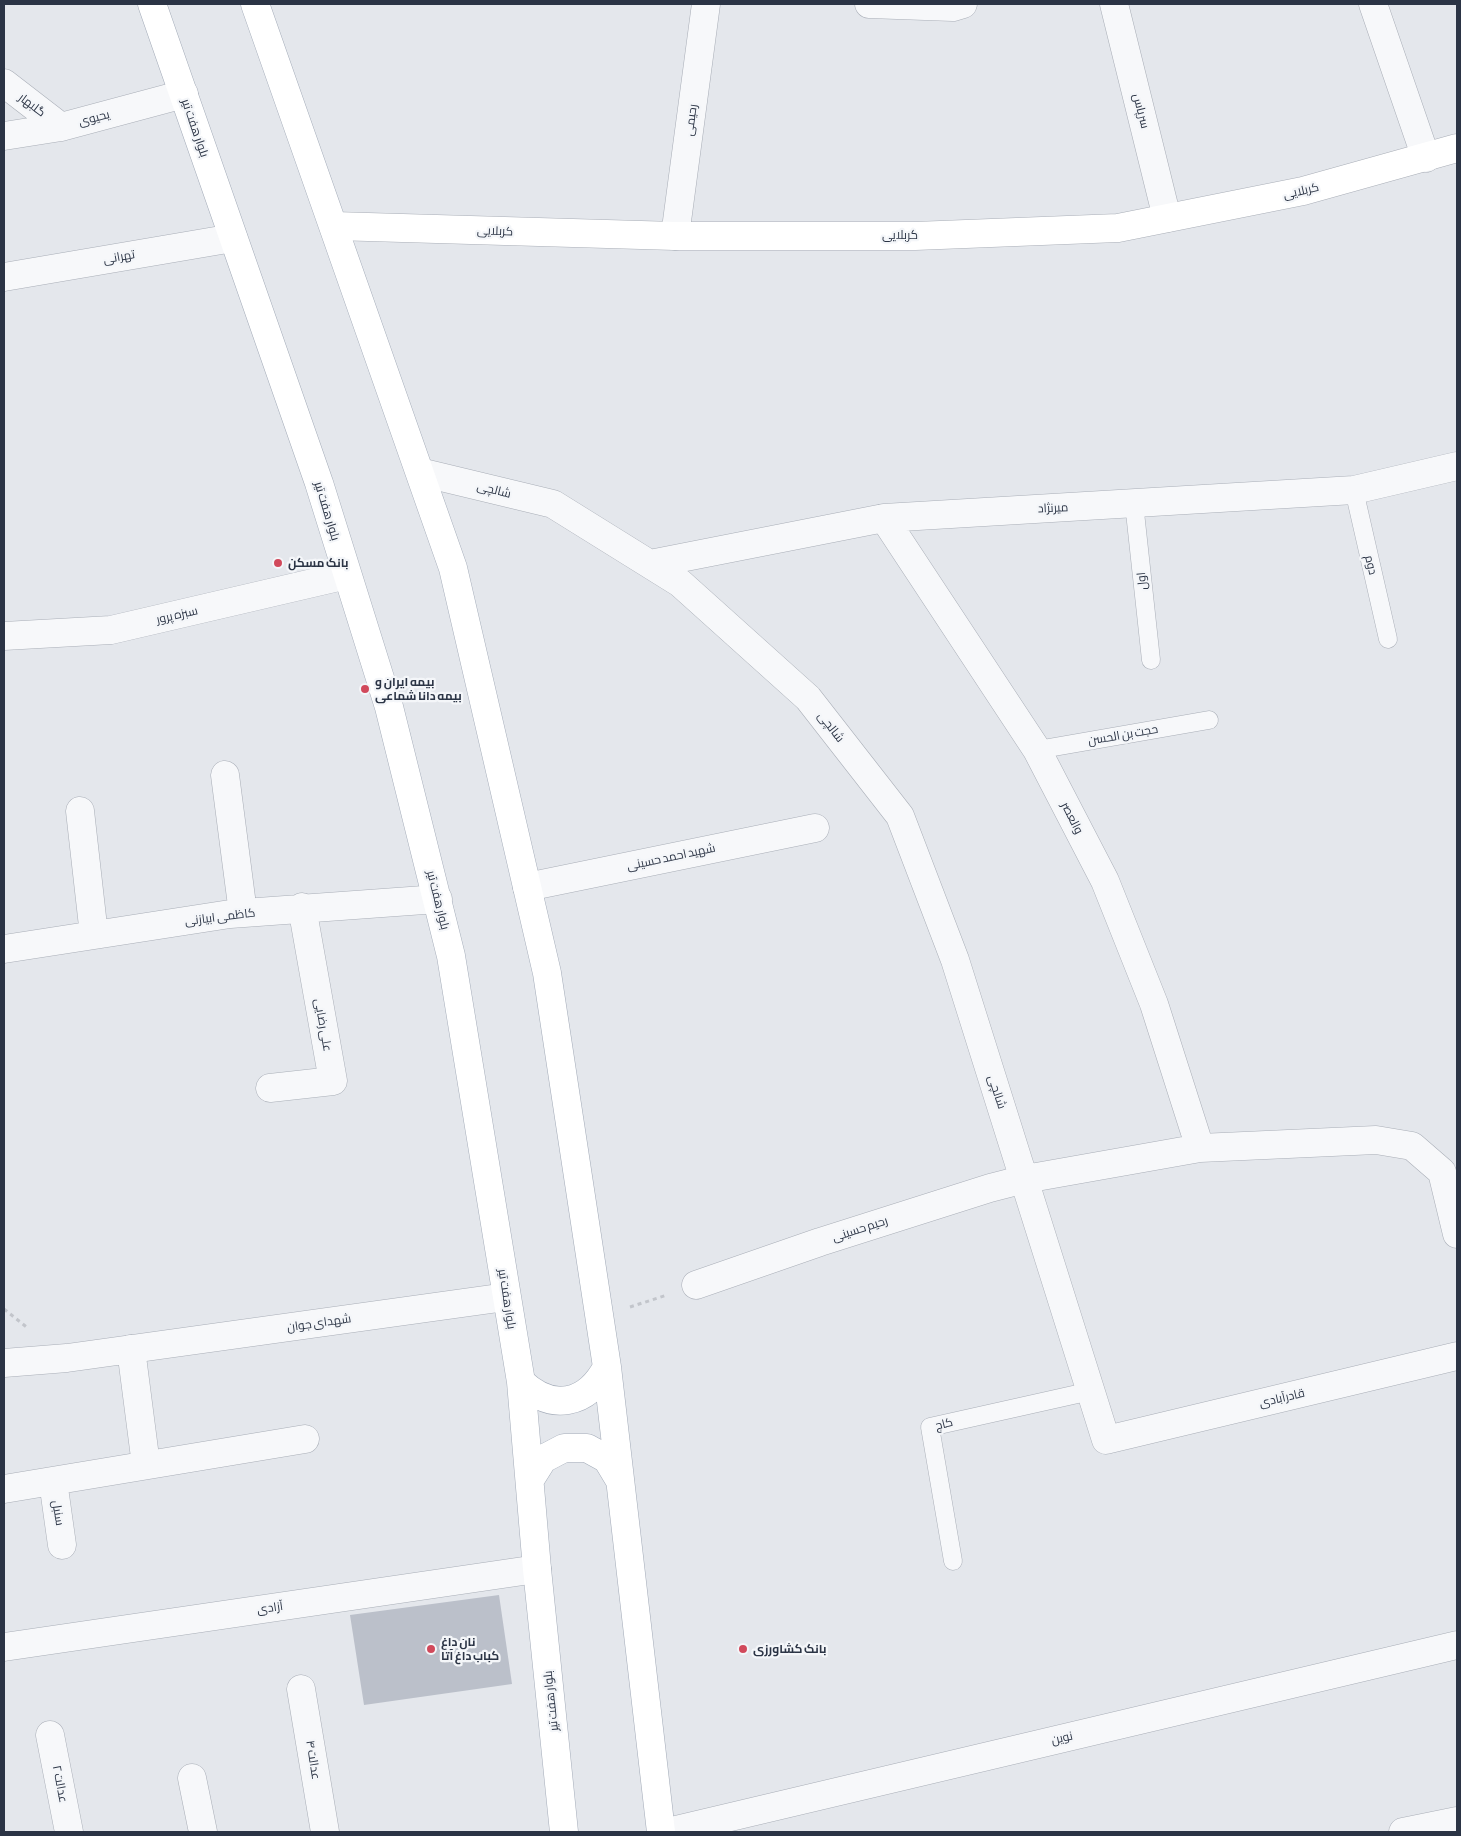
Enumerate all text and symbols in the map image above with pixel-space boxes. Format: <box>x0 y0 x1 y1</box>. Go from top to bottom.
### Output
street label: گلبهار <box>16 90 48 120</box>
street label: سرپاس <box>1130 92 1152 130</box>
street label: بلوار هفت تیر <box>178 97 212 159</box>
street label: رحیمی <box>682 103 700 137</box>
street label: یحیوی <box>77 107 111 129</box>
street label: کربلایی <box>1282 180 1320 202</box>
street label: کربلایی <box>477 223 513 239</box>
street label: کربلایی <box>882 228 918 242</box>
street label: تهرانی <box>102 247 136 267</box>
street label: شالچی <box>475 479 513 501</box>
street label: بلوار هفت تیر <box>311 480 343 542</box>
street label: میرنژاد <box>1037 500 1069 516</box>
street label: دوم <box>1362 554 1380 576</box>
place label: بانک مسکن <box>288 556 348 570</box>
marker: بانک مسکن <box>272 557 284 569</box>
street label: اول <box>1134 571 1150 591</box>
street label: سبزه پرور <box>155 603 199 627</box>
place label: بیمه ایران و بیمه دانا شماعی <box>375 675 462 703</box>
marker: بیمه ایران و بیمه دانا شماعی <box>359 683 371 695</box>
street label: شالچی <box>815 709 847 745</box>
street label: حجت بن الحسن <box>1087 722 1159 748</box>
street label: والعصر <box>1058 800 1086 836</box>
street label: شهید احمد حسینی <box>625 841 717 873</box>
street label: بلوار هفت تیر <box>424 869 452 931</box>
street label: کاظمی ابیازنی <box>184 906 256 928</box>
street label: علی رضایی <box>311 997 335 1053</box>
street label: شالچی <box>985 1073 1009 1111</box>
street label: رحیم حسینی <box>830 1213 890 1245</box>
street label: بلوار هفت تیر <box>495 1268 519 1330</box>
street label: شهدای جوان <box>286 1311 352 1335</box>
street label: قادرآبادی <box>1258 1386 1306 1410</box>
street label: کاج <box>934 1415 954 1433</box>
street label: سنبل <box>49 1499 67 1527</box>
street label: آزادی <box>256 1599 284 1617</box>
place label: نان داغ کباب داغ آتا <box>441 1635 499 1663</box>
place label: بانک کشاورزی <box>753 1642 826 1656</box>
marker: نان داغ کباب داغ آتا <box>425 1643 437 1655</box>
marker: بانک کشاورزی <box>737 1643 749 1655</box>
street label: بلوار هفت تیر <box>541 1670 561 1732</box>
street label: نوین <box>1050 1729 1074 1747</box>
street label: عدالت ۴ <box>303 1739 323 1781</box>
street label: عدالت ۲ <box>49 1764 71 1804</box>

